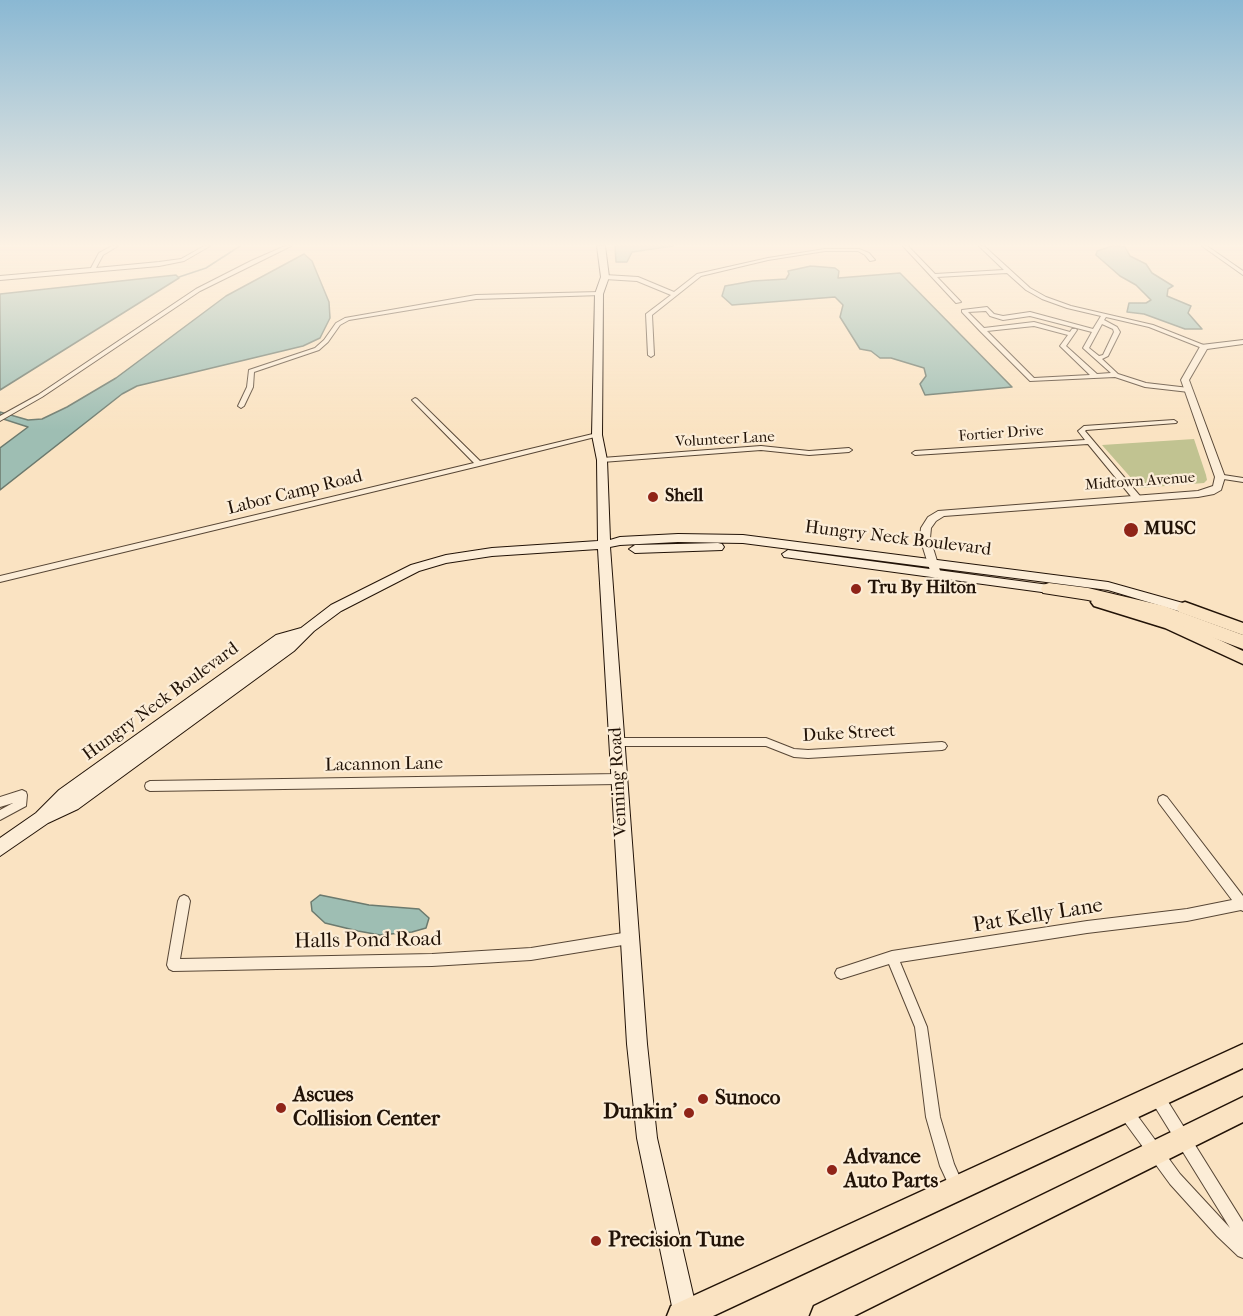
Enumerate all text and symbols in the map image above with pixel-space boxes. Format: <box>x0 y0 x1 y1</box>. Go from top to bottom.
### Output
street label: Fortier Drive <box>958 422 1044 446</box>
street label: Volunteer Lane <box>675 428 775 452</box>
street label: Labor Camp Road <box>225 466 365 520</box>
street label: Midtown Avenue <box>1084 469 1196 495</box>
place label: Shell <box>665 486 703 508</box>
marker: Shell <box>646 490 660 504</box>
street label: Hungry Neck Boulevard <box>804 517 992 561</box>
place label: MUSC <box>1144 519 1196 541</box>
marker: MUSC <box>1122 521 1140 539</box>
place label: Tru By Hilton <box>868 578 976 600</box>
marker: Tru By Hilton <box>849 582 863 596</box>
street label: Hungry Neck Boulevard <box>79 638 243 766</box>
street label: Duke Street <box>802 721 896 747</box>
street label: Venning Road <box>605 727 633 837</box>
street label: Lacannon Lane <box>325 753 443 777</box>
street label: Pat Kelly Lane <box>971 893 1105 939</box>
street label: Halls Pond Road <box>294 927 442 955</box>
place label: Ascues Collision Center <box>293 1083 440 1133</box>
place label: Sunoco <box>715 1086 780 1112</box>
marker: Sunoco <box>696 1092 710 1106</box>
place label: Dunkin' <box>603 1100 677 1126</box>
marker: Ascues Collision Center <box>274 1101 288 1115</box>
marker: Dunkin' <box>682 1106 696 1120</box>
place label: Advance Auto Parts <box>844 1145 938 1195</box>
marker: Advance Auto Parts <box>825 1163 839 1177</box>
place label: Precision Tune <box>608 1228 744 1254</box>
marker: Precision Tune <box>589 1234 603 1248</box>

